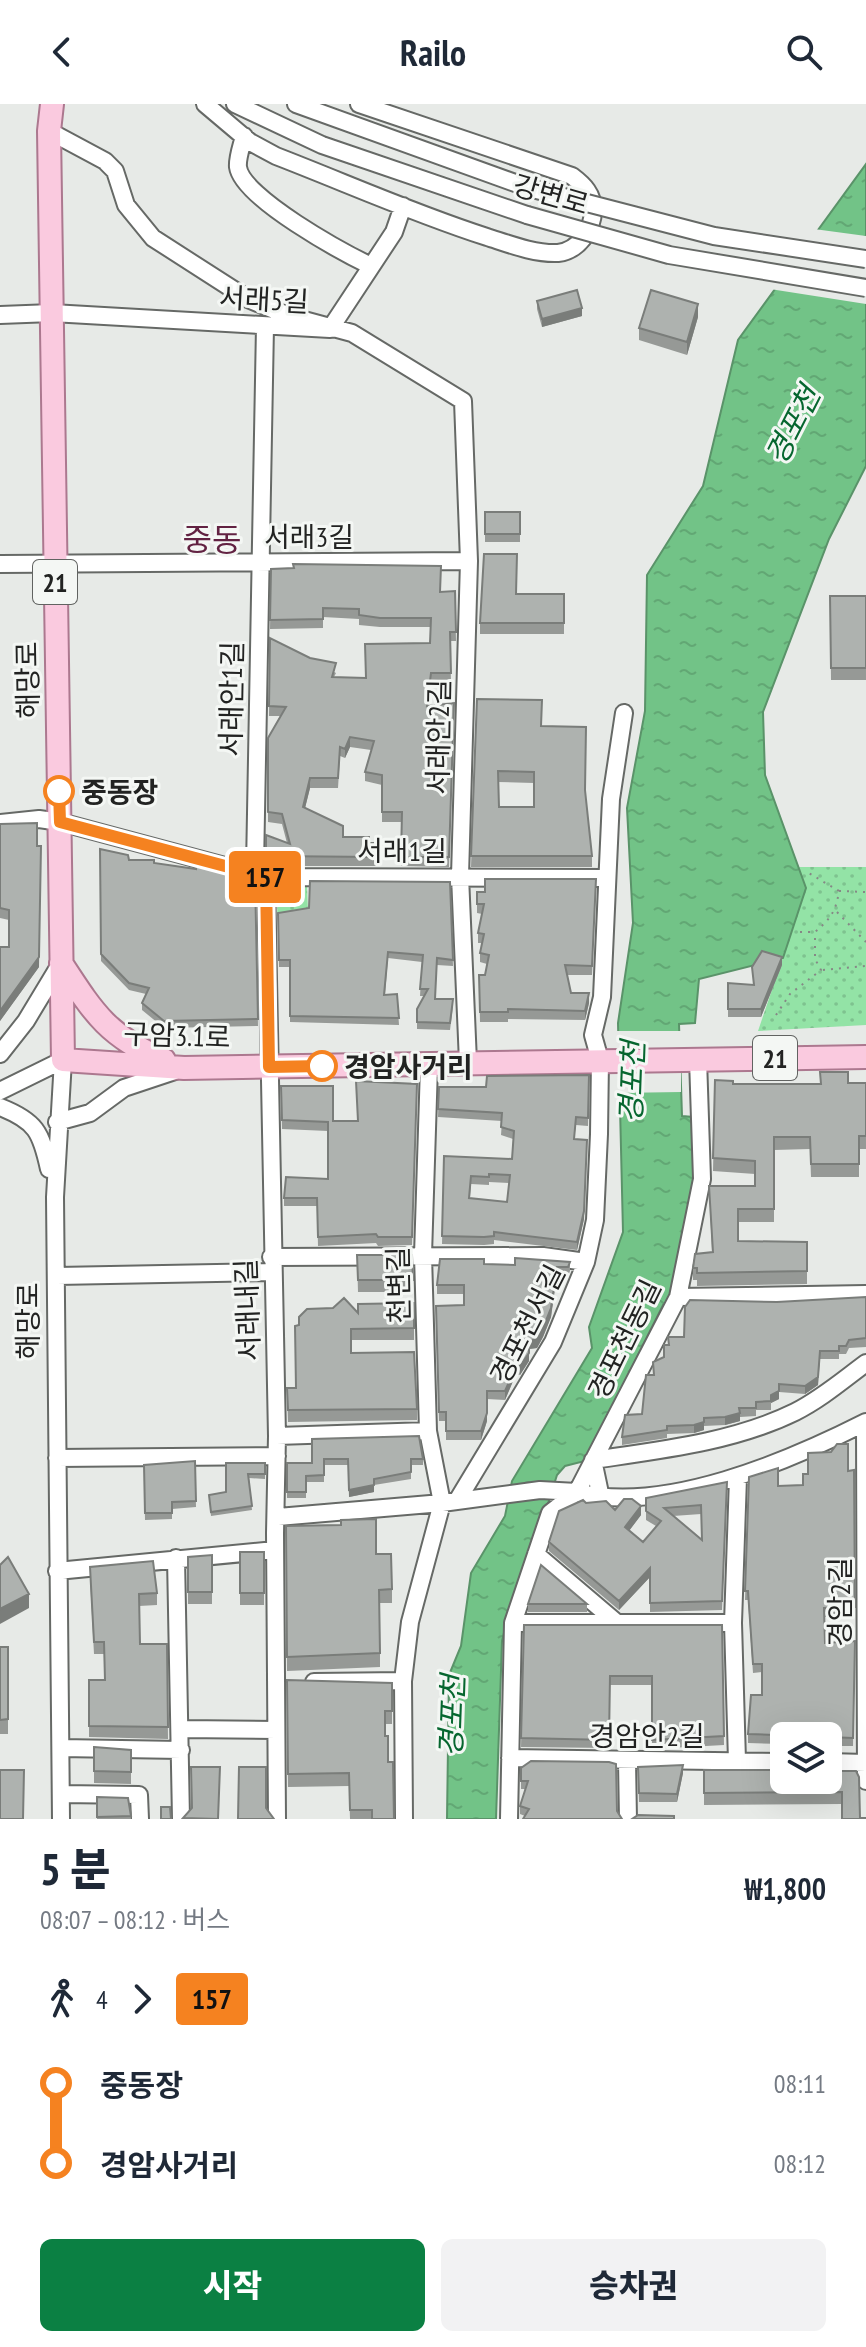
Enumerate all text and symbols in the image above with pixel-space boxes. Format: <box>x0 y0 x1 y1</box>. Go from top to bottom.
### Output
text: Railo <box>400 29 466 76</box>
icon: back <box>40 30 84 74</box>
icon: search <box>782 30 826 74</box>
street label: 강변로 <box>509 166 593 222</box>
street label: 서래5길 <box>218 278 310 320</box>
water label: 경포천 <box>756 376 830 471</box>
district label: 중동 <box>183 518 241 560</box>
street label: 서래3길 <box>264 518 354 555</box>
road number: 21 <box>33 560 77 604</box>
street label: 해망로 <box>8 641 46 719</box>
street label: 서래안1길 <box>211 641 251 757</box>
street label: 서래안2길 <box>418 679 458 795</box>
place label: 중동장 <box>81 773 158 810</box>
marker: 중동장 <box>44 776 74 806</box>
street label: 서래1길 <box>357 832 447 869</box>
line badge: 157 <box>219 851 311 903</box>
text: 157 <box>245 858 285 895</box>
street label: 구암3.1로 <box>123 1015 231 1055</box>
road number: 21 <box>753 1036 797 1080</box>
water label: 경포천 <box>610 1037 652 1124</box>
place label: 경암사거리 <box>344 1048 473 1085</box>
marker: 경암사거리 <box>307 1051 337 1081</box>
street label: 천변길 <box>379 1246 417 1324</box>
street label: 서래내길 <box>227 1258 267 1362</box>
street label: 경포천서길 <box>481 1258 573 1390</box>
street label: 경포천동길 <box>579 1273 669 1405</box>
street label: 해망로 <box>9 1282 46 1360</box>
street label: 경암2길 <box>821 1557 858 1647</box>
water label: 경포천 <box>430 1671 472 1758</box>
street label: 경암안2길 <box>589 1717 705 1754</box>
map controls <box>770 1722 842 1794</box>
button: layers <box>770 1722 842 1794</box>
text: 5 분 <box>40 1840 111 1897</box>
text: ₩1,800 <box>744 1869 826 1908</box>
text: 08:07 – 08:12 · 버스 <box>40 1903 230 1936</box>
icon: walk <box>40 1977 84 2021</box>
icon: forward <box>120 1977 164 2021</box>
text: 157 <box>192 1980 232 2017</box>
text: 4 <box>96 1983 108 2016</box>
text: 중동장 <box>100 2065 183 2104</box>
text: 08:11 <box>774 2067 826 2100</box>
text: 경암사거리 <box>100 2145 238 2184</box>
text: 08:12 <box>774 2147 826 2180</box>
button: 시작 <box>40 2239 425 2331</box>
button: 승차권 <box>441 2239 826 2331</box>

